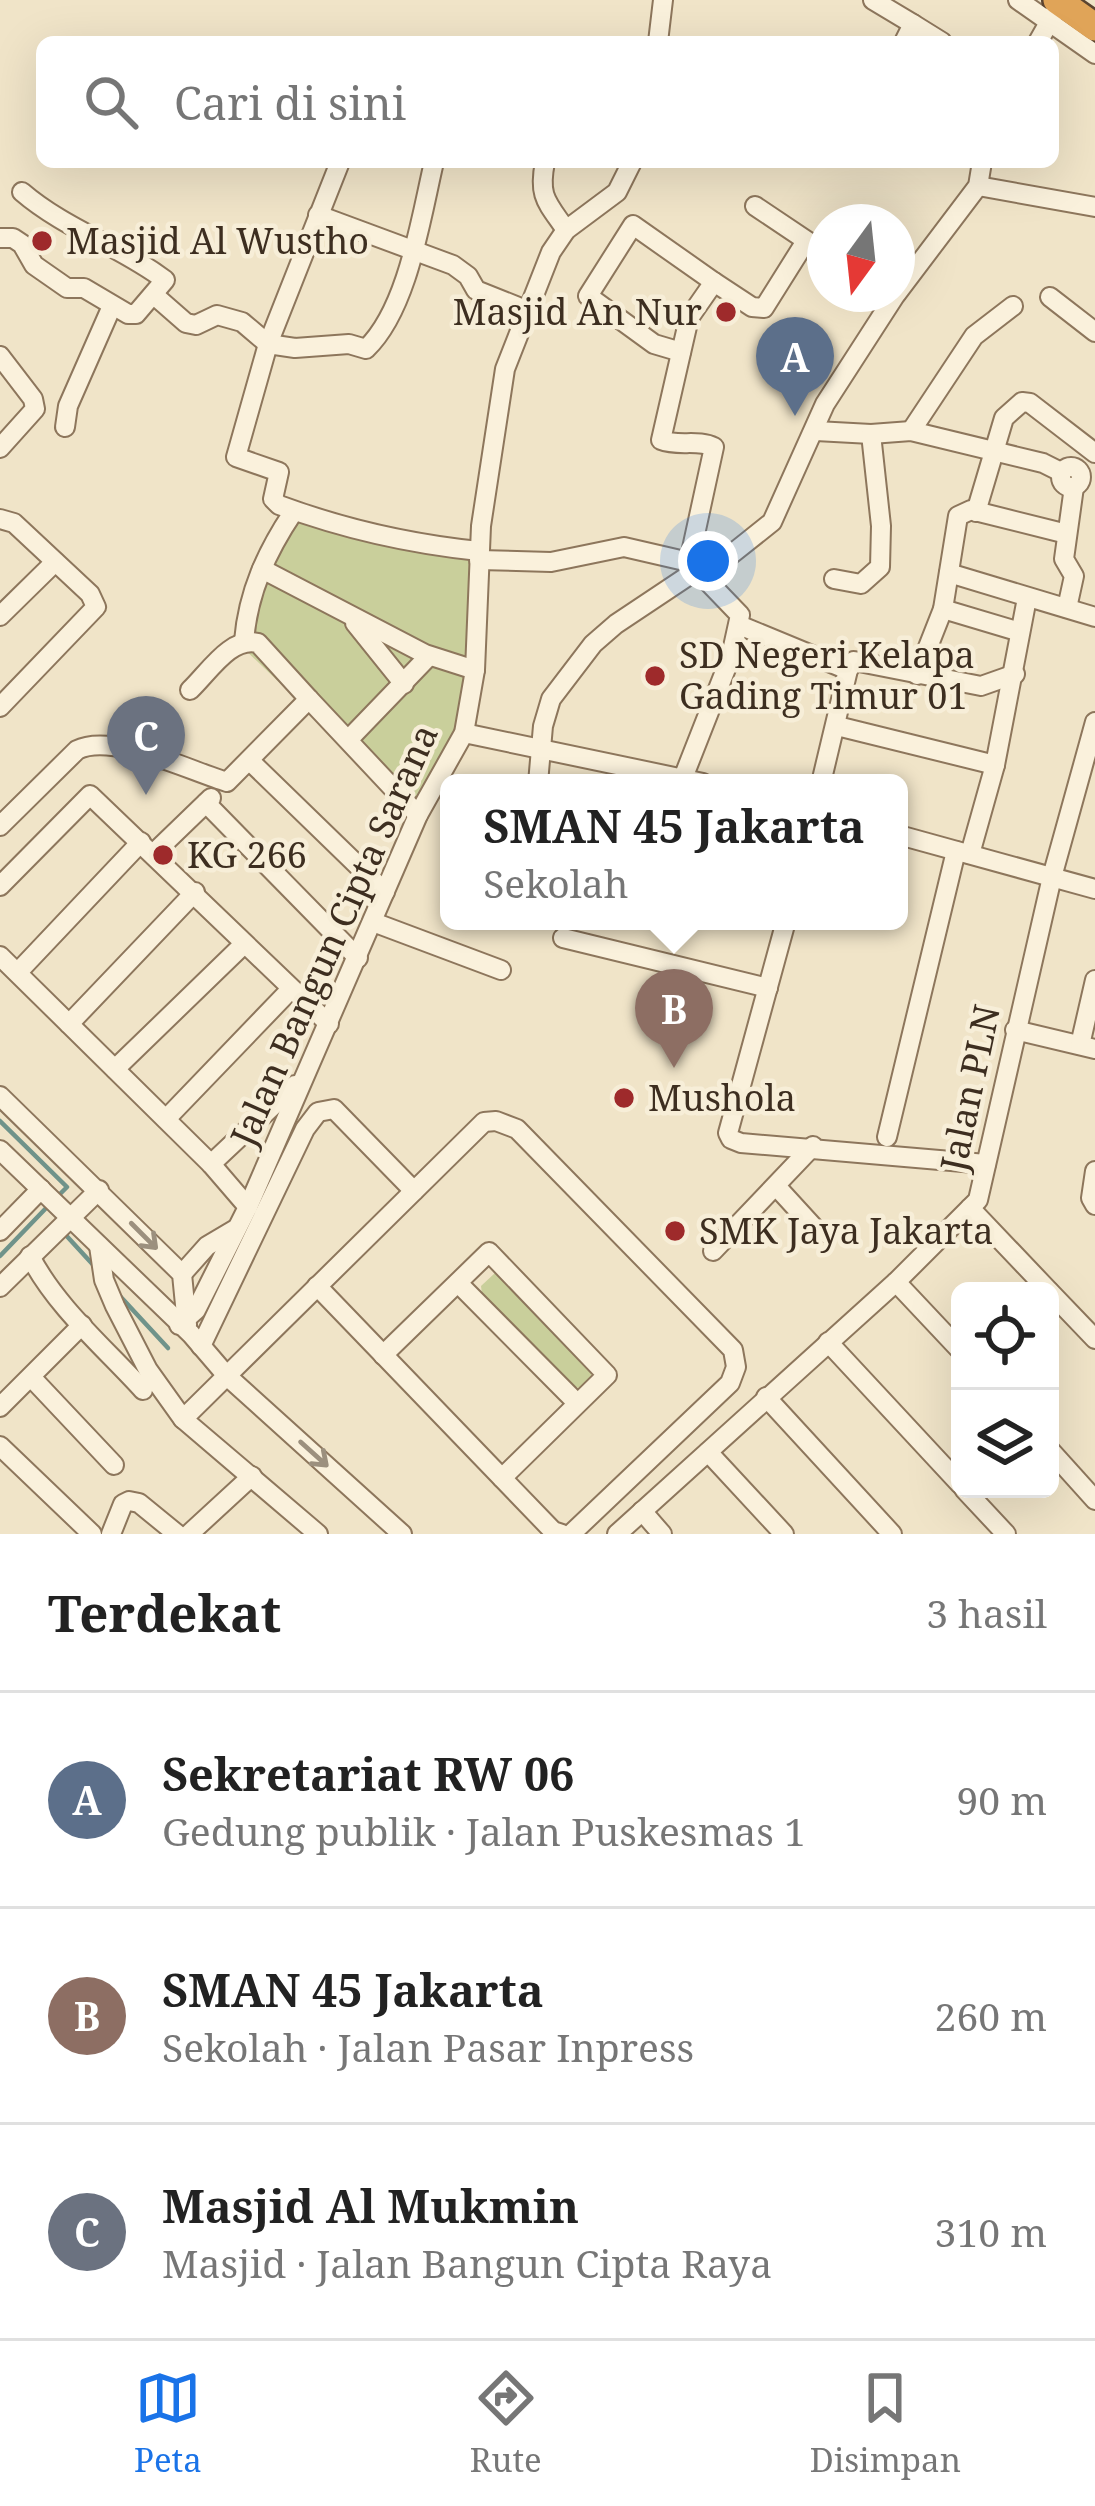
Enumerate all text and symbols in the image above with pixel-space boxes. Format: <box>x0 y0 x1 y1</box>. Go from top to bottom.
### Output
search box <box>36 36 1059 168</box>
icon: search <box>78 69 144 135</box>
text: Cari di sini <box>174 72 406 133</box>
north arrow <box>807 204 915 312</box>
place label: Masjid Al Wustho <box>66 216 369 265</box>
marker: Masjid Al Wustho <box>29 228 55 254</box>
place label: Masjid An Nur <box>453 287 702 336</box>
marker: Masjid An Nur <box>713 299 739 325</box>
pin: A <box>756 317 834 416</box>
your location <box>678 531 738 591</box>
place label: SD Negeri Kelapa Gading Timur 01 <box>679 630 975 720</box>
marker: SD Negeri Kelapa Gading Timur 01 <box>642 663 668 689</box>
pin: C <box>107 696 185 795</box>
street label: Jalan Bangun Cipta Sarana <box>218 716 449 1154</box>
popup <box>440 774 908 930</box>
text: SMAN 45 Jakarta <box>483 795 865 856</box>
place label: KG 266 <box>187 830 307 879</box>
marker: KG 266 <box>150 842 176 868</box>
text: Sekolah <box>483 856 629 909</box>
pin: B <box>635 969 713 1068</box>
street label: Jalan PLN <box>928 1000 1011 1177</box>
place label: Mushola <box>648 1073 796 1122</box>
marker: Mushola <box>611 1085 637 1111</box>
place label: SMK Jaya Jakarta <box>699 1206 994 1255</box>
marker: SMK Jaya Jakarta <box>662 1218 688 1244</box>
one-way arrow <box>129 1221 158 1250</box>
map controls <box>951 1282 1059 1498</box>
button: locate <box>951 1282 1059 1390</box>
button: layers <box>951 1390 1059 1498</box>
one-way arrow <box>298 1440 328 1467</box>
text: Terdekat <box>48 1577 281 1647</box>
text: 3 hasil <box>926 1586 1047 1639</box>
text: Sekretariat RW 06 <box>162 1743 575 1804</box>
text: A <box>72 1773 102 1826</box>
text: 90 m <box>956 1773 1047 1826</box>
text: Gedung publik · Jalan Puskesmas 1 <box>162 1804 806 1857</box>
text: SMAN 45 Jakarta <box>162 1959 544 2020</box>
text: B <box>74 1989 100 2042</box>
text: 260 m <box>935 1989 1047 2042</box>
text: Sekolah · Jalan Pasar Inpress <box>162 2020 694 2073</box>
text: Masjid Al Mukmin <box>162 2175 579 2236</box>
text: C <box>74 2205 100 2258</box>
text: 310 m <box>935 2205 1047 2258</box>
text: Masjid · Jalan Bangun Cipta Raya <box>162 2236 772 2289</box>
tab: Peta <box>134 2365 202 2482</box>
tab: Rute <box>470 2365 542 2482</box>
tab: Disimpan <box>810 2365 961 2482</box>

